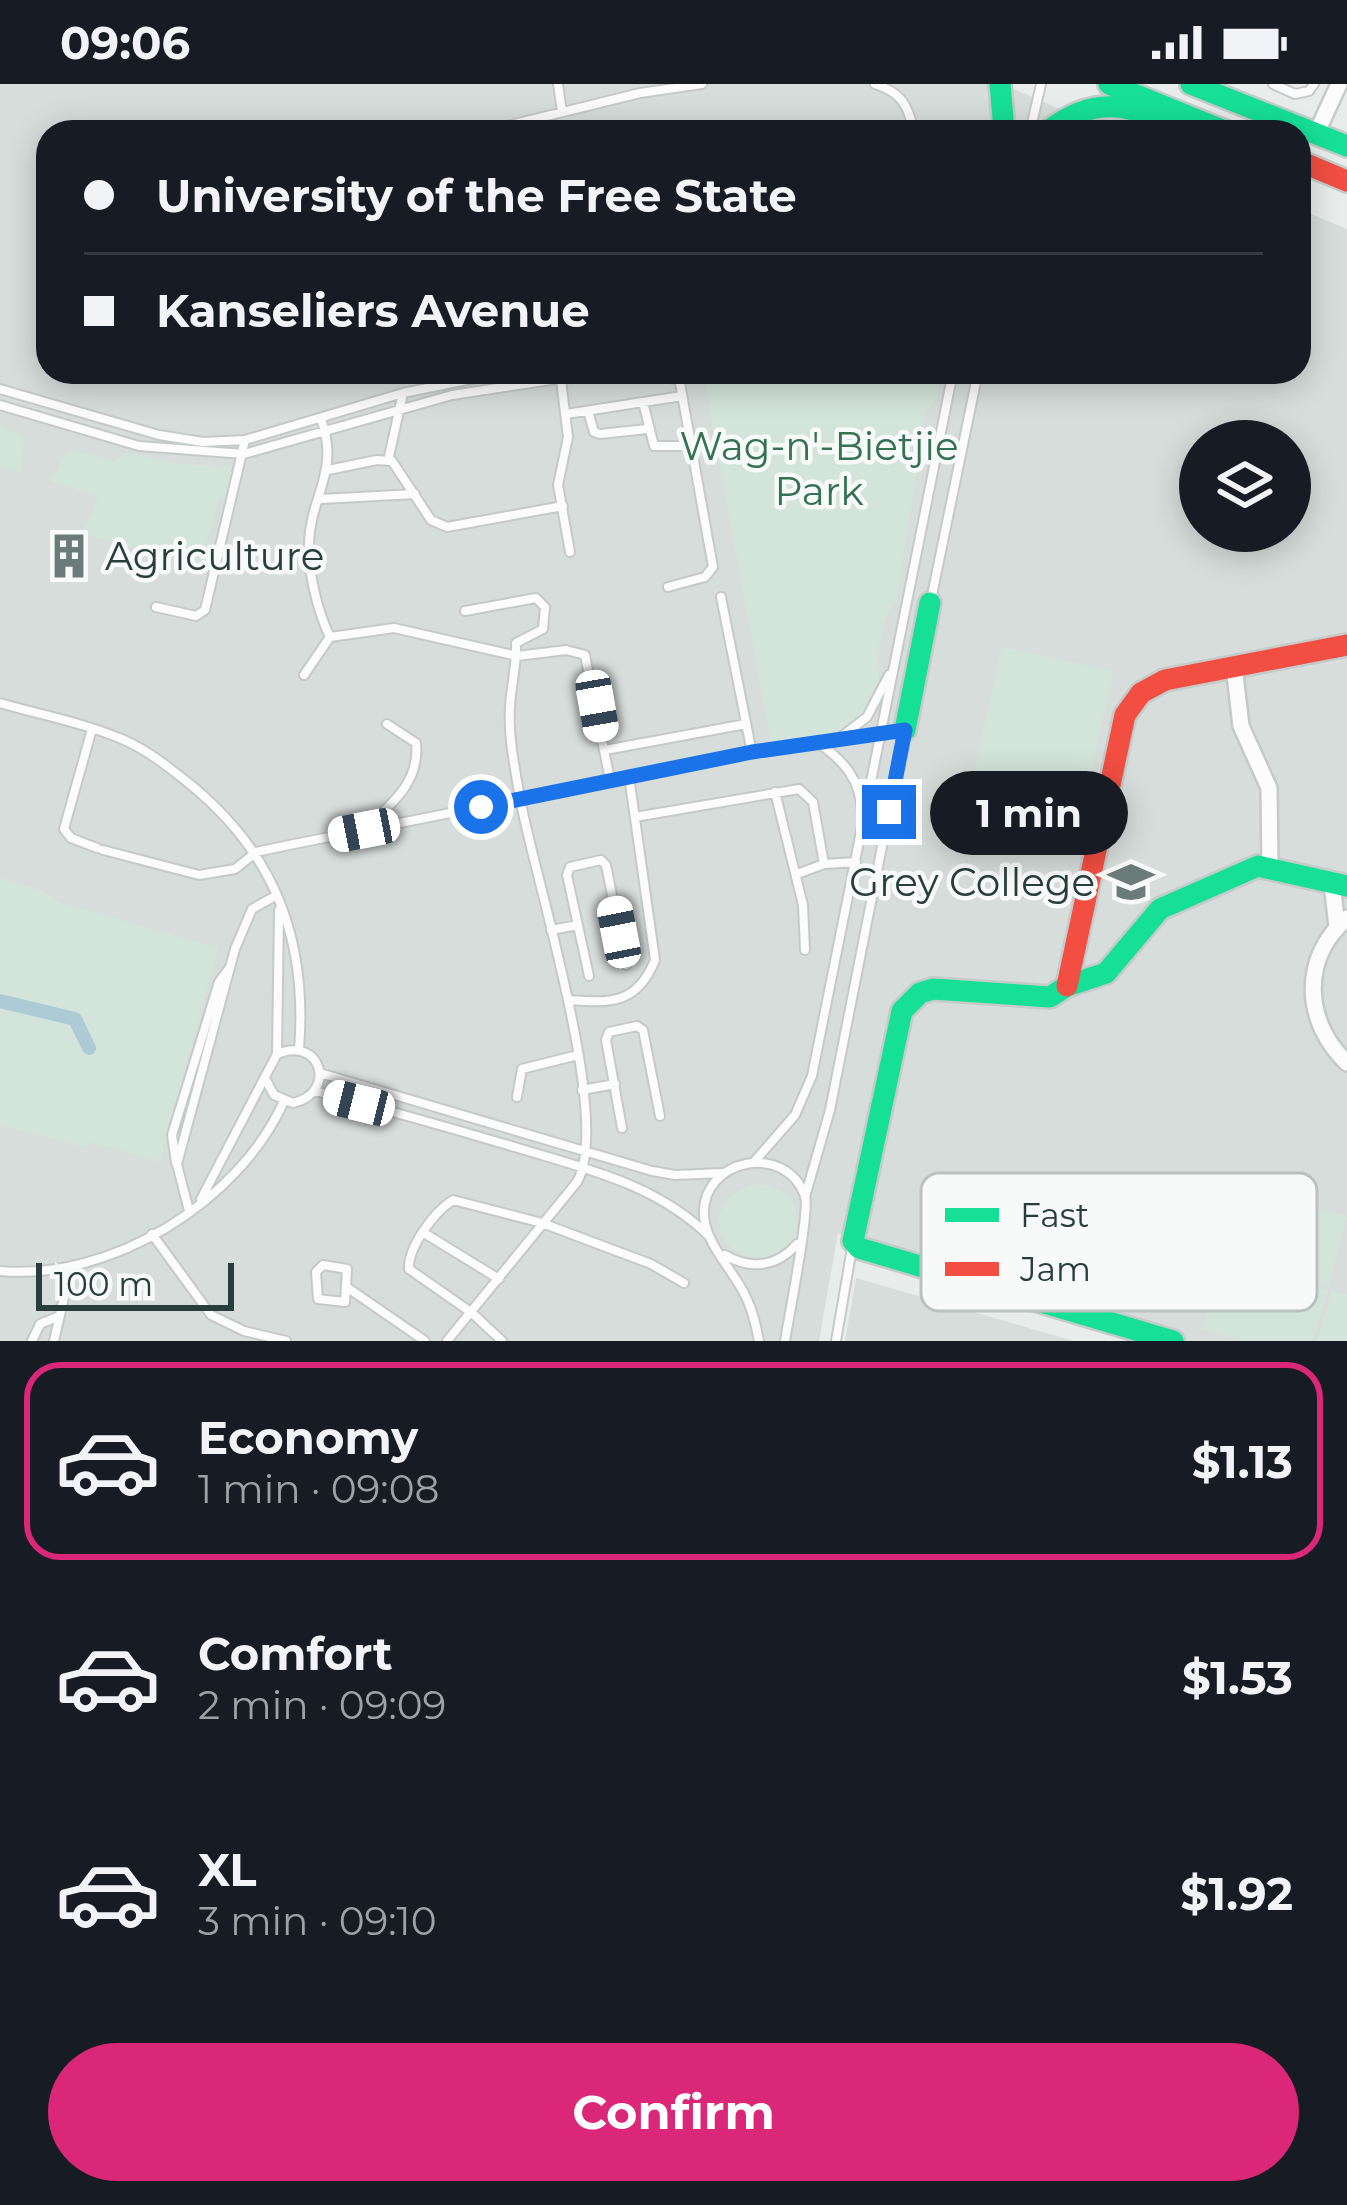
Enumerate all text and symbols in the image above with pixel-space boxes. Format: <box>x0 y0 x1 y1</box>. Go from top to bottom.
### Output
text: 09:06 <box>60 15 190 70</box>
text: University of the Free State <box>156 168 797 223</box>
text: Kanseliers Avenue <box>156 283 590 338</box>
map controls <box>1179 420 1311 552</box>
button: layers <box>1179 420 1311 552</box>
park label: Wag-n'-Bietjie Park <box>680 422 958 515</box>
building icon: Agriculture <box>44 531 94 581</box>
place label: Agriculture <box>105 532 324 580</box>
car <box>573 667 621 745</box>
callout: 1 min <box>931 770 1129 854</box>
route start <box>454 780 508 834</box>
route end <box>862 785 916 839</box>
text: 1 min <box>976 789 1082 837</box>
car <box>325 805 403 855</box>
school or university icon: Grey College <box>1106 857 1156 907</box>
place label: Grey College <box>849 858 1095 906</box>
car <box>594 893 644 971</box>
car <box>320 1077 398 1129</box>
legend <box>921 1173 1317 1311</box>
text: Fast <box>1020 1195 1089 1235</box>
text: Jam <box>1019 1249 1091 1289</box>
scale bar <box>36 1257 234 1310</box>
text: 100 m <box>54 1264 153 1304</box>
icon: car <box>54 1407 162 1515</box>
text: Economy <box>198 1410 418 1465</box>
text: $1.13 <box>1192 1434 1293 1489</box>
text: 1 min · 09:08 <box>198 1465 439 1513</box>
icon: car <box>54 1623 162 1731</box>
text: Comfort <box>198 1626 393 1681</box>
text: $1.53 <box>1182 1650 1293 1705</box>
text: 2 min · 09:09 <box>198 1681 446 1729</box>
icon: car <box>54 1839 162 1947</box>
text: XL <box>198 1842 256 1897</box>
text: $1.92 <box>1180 1866 1293 1921</box>
text: 3 min · 09:10 <box>198 1897 436 1945</box>
button: Confirm <box>48 2043 1299 2181</box>

